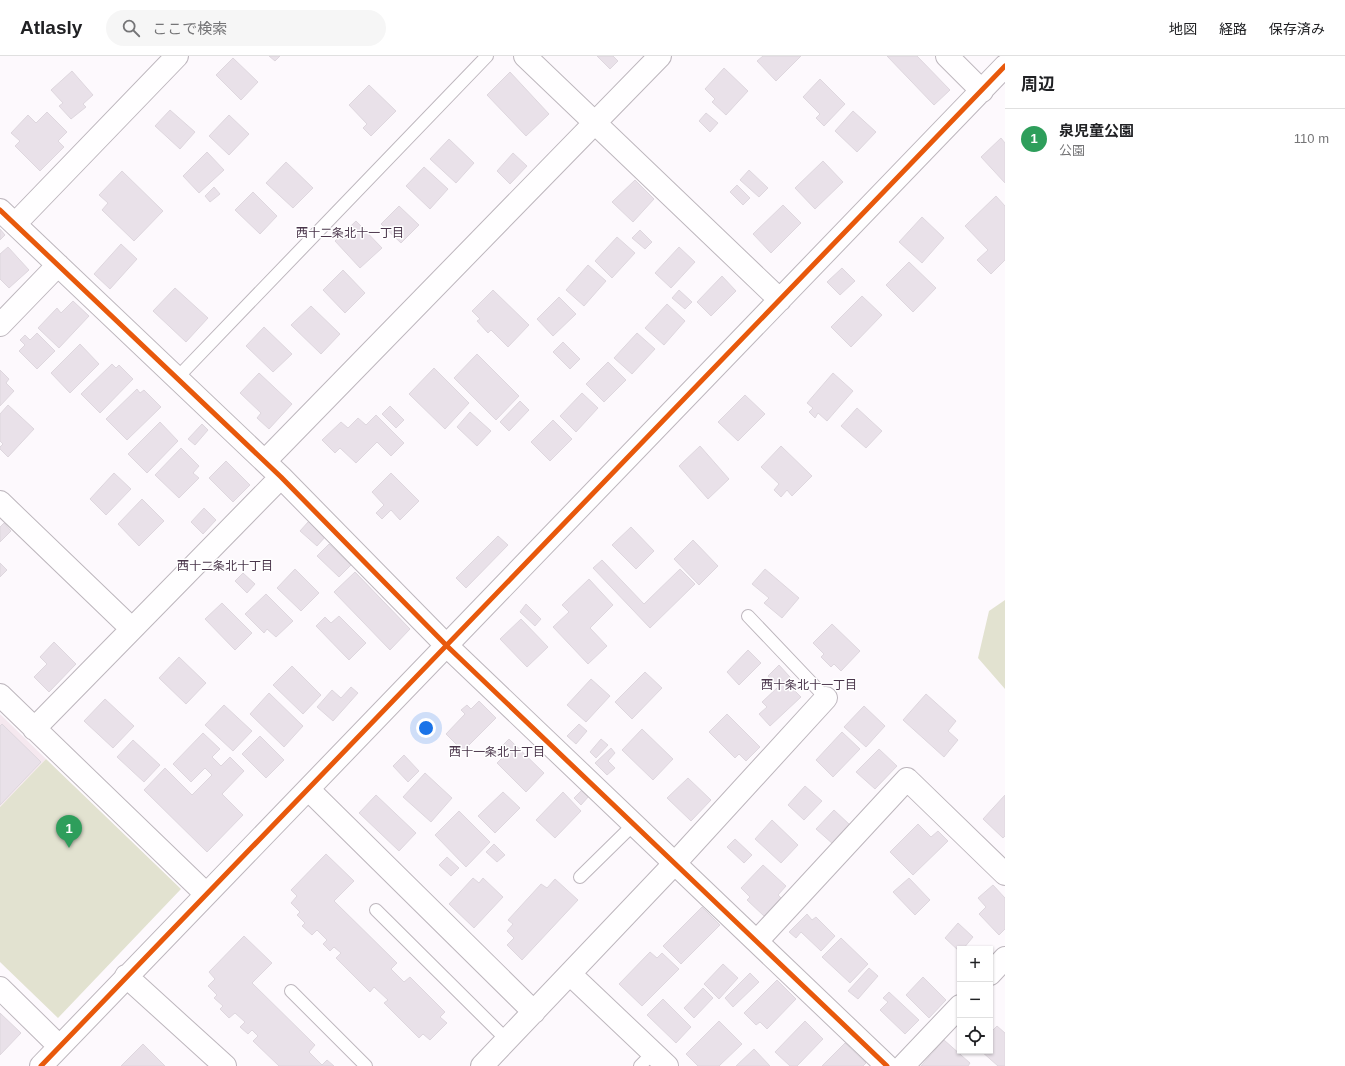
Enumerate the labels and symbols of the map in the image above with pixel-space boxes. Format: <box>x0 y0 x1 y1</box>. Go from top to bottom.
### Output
district label: 西十二条北十一丁目 <box>296 226 404 240</box>
district label: 西十二条北十丁目 <box>177 559 273 573</box>
district label: 西十条北十一丁目 <box>761 678 857 692</box>
your location <box>416 718 436 738</box>
district label: 西十一条北十丁目 <box>449 745 545 759</box>
pin: 1 <box>56 815 82 848</box>

